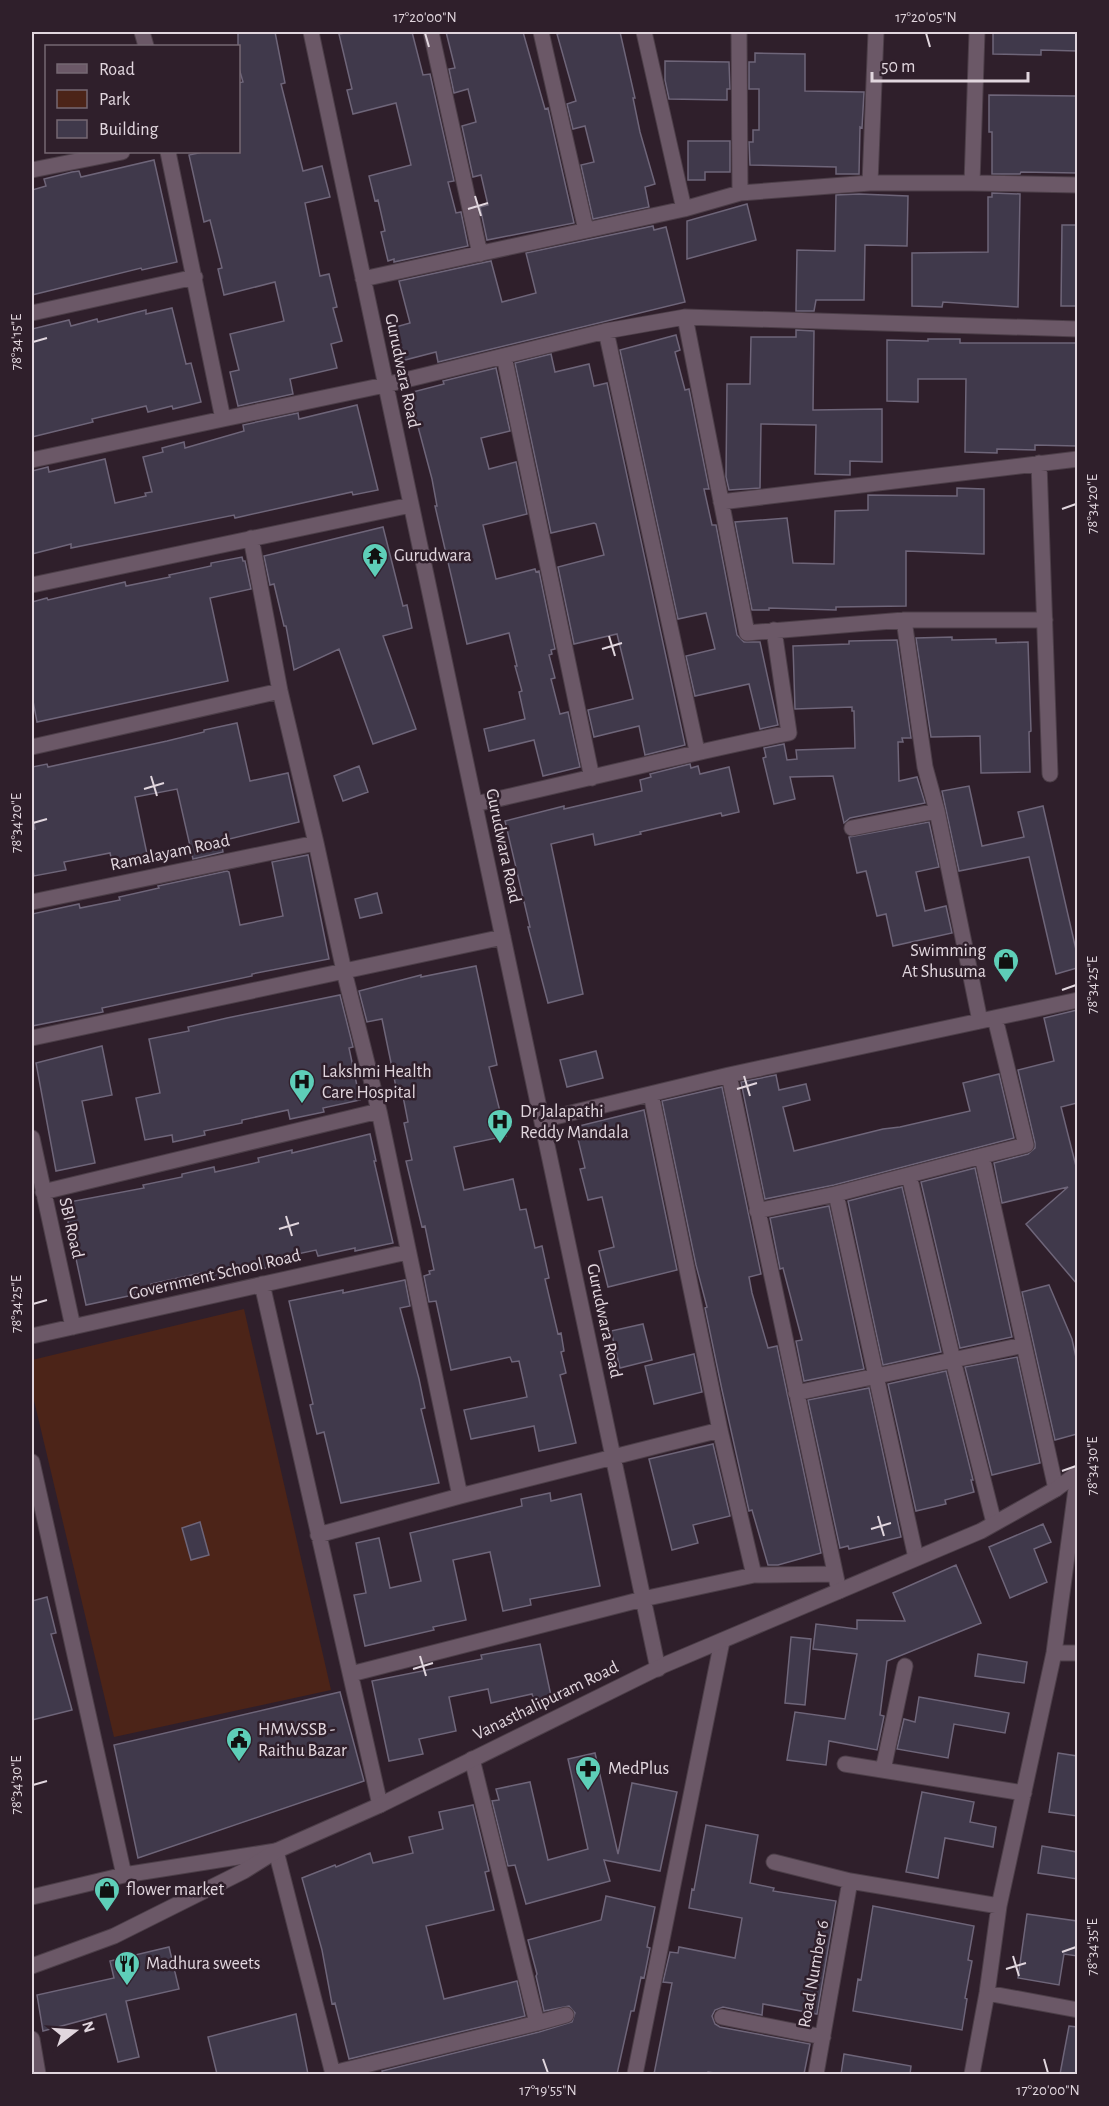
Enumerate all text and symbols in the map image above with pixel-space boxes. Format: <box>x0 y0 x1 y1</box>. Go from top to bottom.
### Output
text: 17°20'00"N <box>393 10 457 25</box>
text: 17°20'05"N <box>895 10 957 25</box>
legend <box>45 45 240 153</box>
scale bar <box>872 45 1028 83</box>
text: 50 m <box>881 58 915 76</box>
text: Road <box>99 61 135 79</box>
text: Park <box>99 91 131 109</box>
text: Building <box>99 121 159 139</box>
street label: Gurudwara Road <box>381 312 423 430</box>
text: 78°34'15"E <box>9 314 24 370</box>
text: 78°34'20"E <box>1085 474 1100 534</box>
temple icon: Gurudwara <box>360 541 390 579</box>
place label: Gurudwara <box>394 547 472 565</box>
street label: Gurudwara Road <box>482 787 524 905</box>
text: 78°34'20"E <box>9 793 24 853</box>
street label: Ramalayam Road <box>109 832 231 874</box>
place label: Swimming At Shusuma <box>902 942 986 981</box>
shop icon: Swimming At Shusuma <box>991 946 1021 984</box>
text: 78°34'25"E <box>1085 956 1100 1014</box>
place label: Lakshmi Health Care Hospital <box>322 1063 432 1102</box>
hospital icon: Lakshmi Health Care Hospital <box>287 1067 317 1105</box>
place label: Dr Jalapathi Reddy Mandala <box>520 1103 629 1142</box>
hospital icon: Dr Jalapathi Reddy Mandala <box>485 1107 515 1145</box>
street label: SBI Road <box>55 1196 87 1260</box>
street label: Government School Road <box>127 1246 303 1304</box>
street label: Gurudwara Road <box>583 1262 625 1380</box>
text: 78°34'25"E <box>9 1275 24 1333</box>
text: 78°34'30"E <box>1085 1436 1100 1496</box>
street label: Vanasthalipuram Road <box>471 1658 621 1744</box>
place label: HMWSSB - Raithu Bazar <box>258 1721 347 1760</box>
public building icon: HMWSSB - Raithu Bazar <box>224 1725 254 1763</box>
pharmacy icon: MedPlus <box>573 1754 603 1792</box>
text: 78°34'30"E <box>9 1755 24 1815</box>
place label: MedPlus <box>608 1760 669 1778</box>
shop icon: flower market <box>92 1875 122 1913</box>
place label: flower market <box>126 1881 224 1899</box>
text: 78°34'35"E <box>1085 1918 1100 1976</box>
street label: Road Number 6 <box>796 1919 832 2029</box>
restaurant icon: Madhura sweets <box>112 1949 142 1987</box>
place label: Madhura sweets <box>146 1955 260 1973</box>
north arrow <box>45 2001 105 2061</box>
text: N <box>79 2019 98 2035</box>
text: 17°19'55"N <box>519 2083 577 2098</box>
text: 17°20'00"N <box>1016 2083 1080 2098</box>

